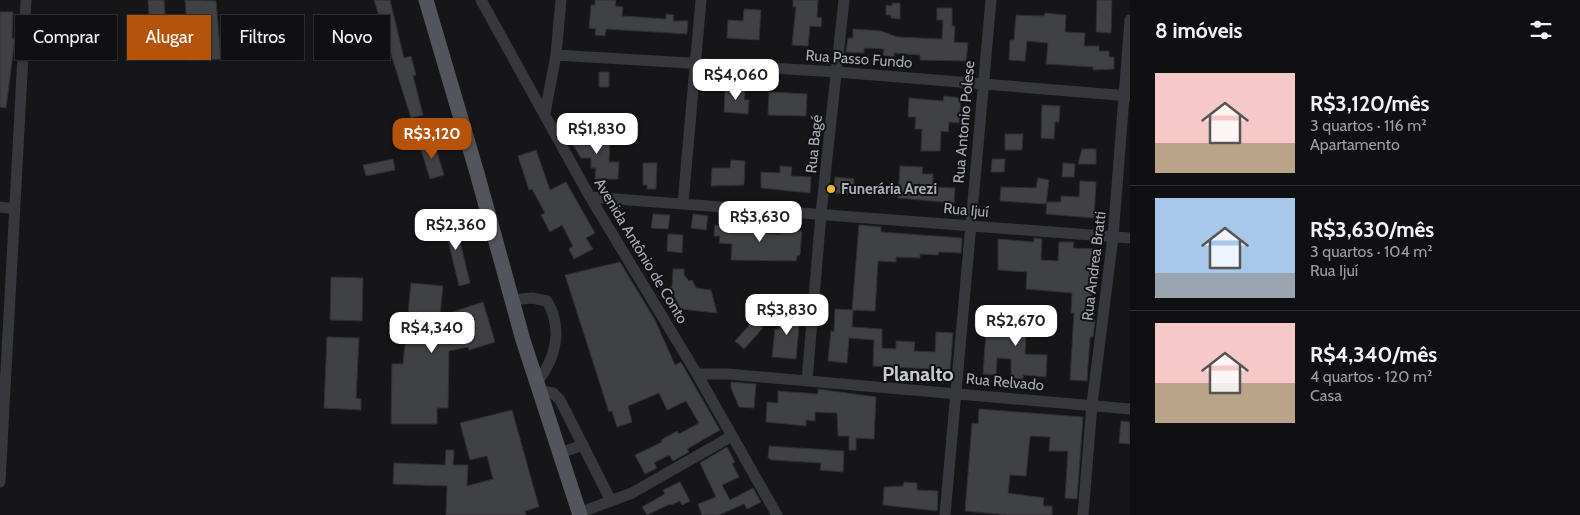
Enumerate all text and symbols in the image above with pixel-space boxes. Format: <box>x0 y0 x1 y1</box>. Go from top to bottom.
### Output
chip: Comprar <box>15 15 117 60</box>
chip: Alugar <box>127 15 211 60</box>
chip: Filtros <box>221 15 304 60</box>
chip: Novo <box>314 15 390 60</box>
icon: filters <box>1527 16 1555 44</box>
text: 8 imóveis <box>1155 18 1242 43</box>
street label: Rua Passo Fundo <box>805 46 913 72</box>
pin: R$4,060 <box>690 58 782 101</box>
street label: Rua Antonio Polese <box>950 60 978 184</box>
text: R$4,060 <box>704 65 768 84</box>
text: R$3,120/mês <box>1310 91 1430 116</box>
icon: home <box>1195 93 1255 153</box>
pin: R$1,830 <box>551 112 643 155</box>
street label: Rua Bagé <box>802 114 826 174</box>
text: 3 quartos · 116 m² <box>1310 116 1427 135</box>
pin: R$3,120 <box>386 118 478 160</box>
text: R$1,830 <box>568 119 626 138</box>
text: R$3,120 <box>403 124 461 143</box>
text: Apartamento <box>1310 135 1400 154</box>
street label: Avenida Antônio de Conto <box>590 175 692 327</box>
place label: Funerária Arezi <box>841 180 937 198</box>
marker: Funerária Arezi <box>825 183 837 195</box>
street label: Rua Ijuí <box>943 199 989 221</box>
pin: R$3,630 <box>714 200 806 243</box>
text: R$3,630 <box>730 207 790 226</box>
pin: R$2,360 <box>410 208 502 251</box>
street label: Rua Andrea Bratti <box>1078 210 1110 322</box>
text: R$2,360 <box>426 215 486 234</box>
text: R$3,630/mês <box>1310 217 1434 242</box>
icon: home <box>1195 218 1255 278</box>
text: 3 quartos · 104 m² <box>1310 242 1433 261</box>
text: Rua Ijuí <box>1310 261 1358 280</box>
pin: R$3,830 <box>741 294 833 336</box>
text: R$3,830 <box>756 300 818 319</box>
pin: R$2,670 <box>970 304 1062 347</box>
text: R$2,670 <box>986 311 1046 330</box>
pin: R$4,340 <box>386 312 478 354</box>
text: R$4,340 <box>401 318 463 337</box>
text: R$4,340/mês <box>1310 342 1437 367</box>
icon: home <box>1195 343 1255 403</box>
district label: Planalto <box>882 362 954 386</box>
text: 4 quartos · 120 m² <box>1310 367 1432 386</box>
street label: Rua Relvado <box>965 370 1045 394</box>
text: Casa <box>1310 386 1342 405</box>

